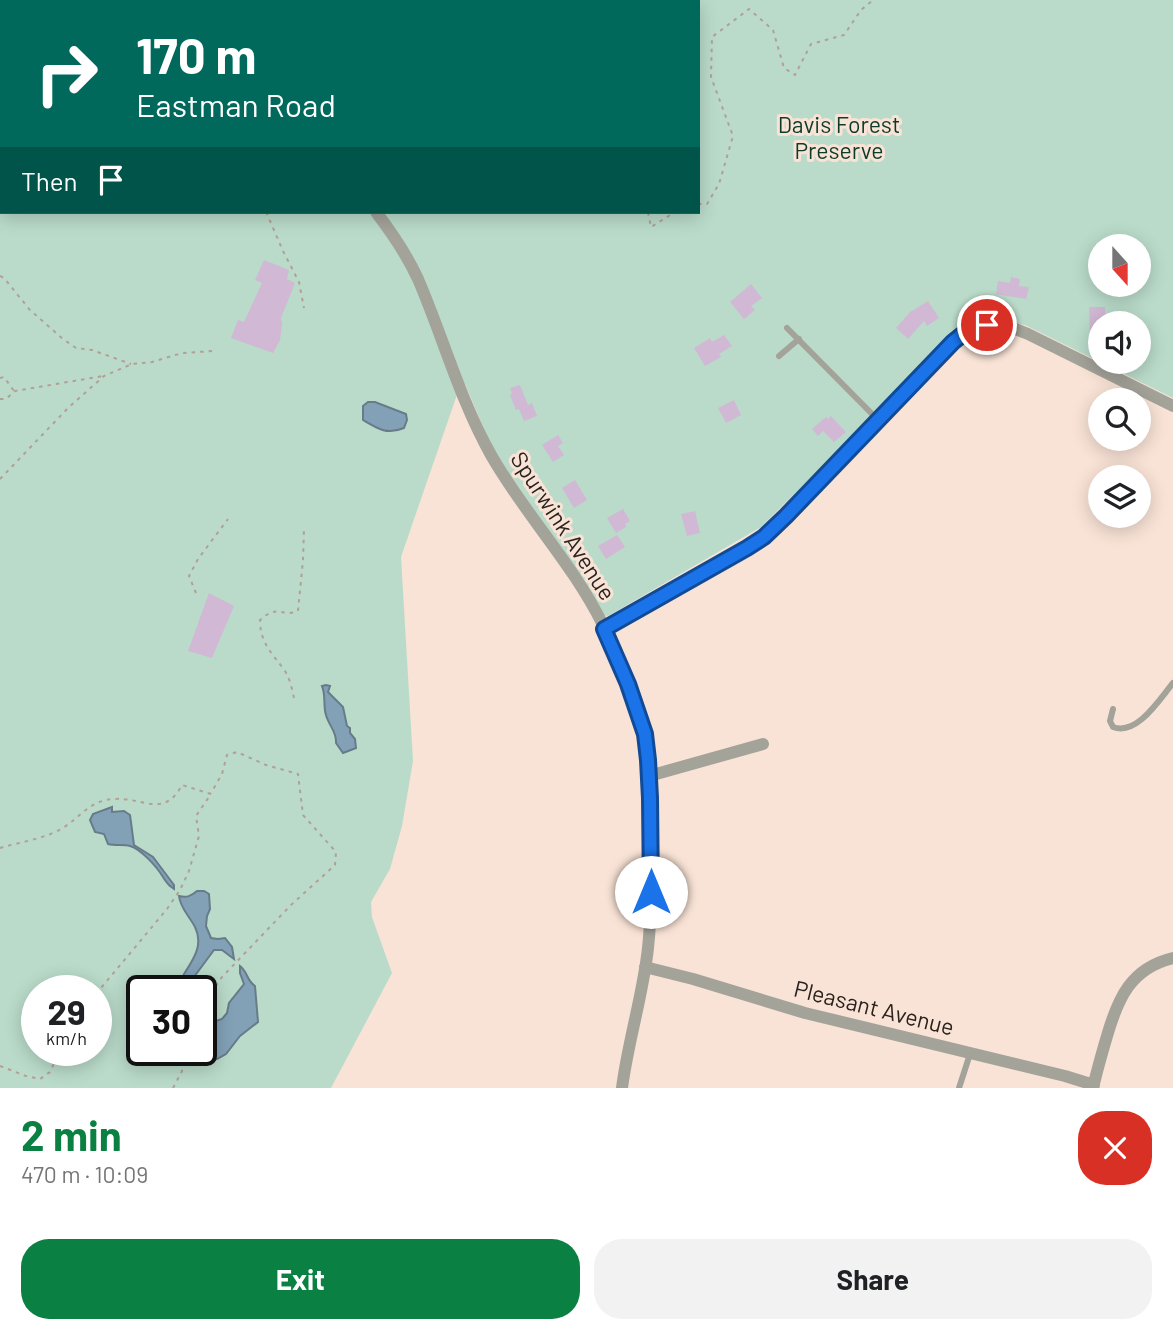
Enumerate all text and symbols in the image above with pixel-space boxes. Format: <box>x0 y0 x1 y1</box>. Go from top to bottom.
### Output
text: 170 m <box>136 25 256 84</box>
icon: right <box>21 28 112 119</box>
text: Eastman Road <box>136 85 336 123</box>
park label: Davis Forest Preserve <box>778 110 900 164</box>
icon: arrive <box>92 161 130 199</box>
text: Then <box>21 165 78 196</box>
north arrow <box>1088 234 1152 298</box>
map controls <box>1088 234 1151 528</box>
pin <box>957 295 1017 355</box>
icon: arrive <box>968 306 1006 344</box>
button: sound <box>1088 311 1151 374</box>
button: search <box>1088 388 1151 451</box>
street label: Spurwink Avenue <box>505 446 622 605</box>
button: layers <box>1088 465 1151 528</box>
position arrow <box>614 855 688 929</box>
street label: Pleasant Avenue <box>791 974 957 1040</box>
speed limit sign: 30 <box>126 975 217 1066</box>
text: 29 <box>47 990 86 1032</box>
text: km/h <box>46 1027 87 1049</box>
text: 2 min <box>21 1109 122 1159</box>
button: close <box>1078 1111 1152 1185</box>
text: 470 m · 10:09 <box>21 1160 148 1188</box>
button: Exit <box>21 1239 580 1319</box>
button: Share <box>594 1239 1152 1319</box>

